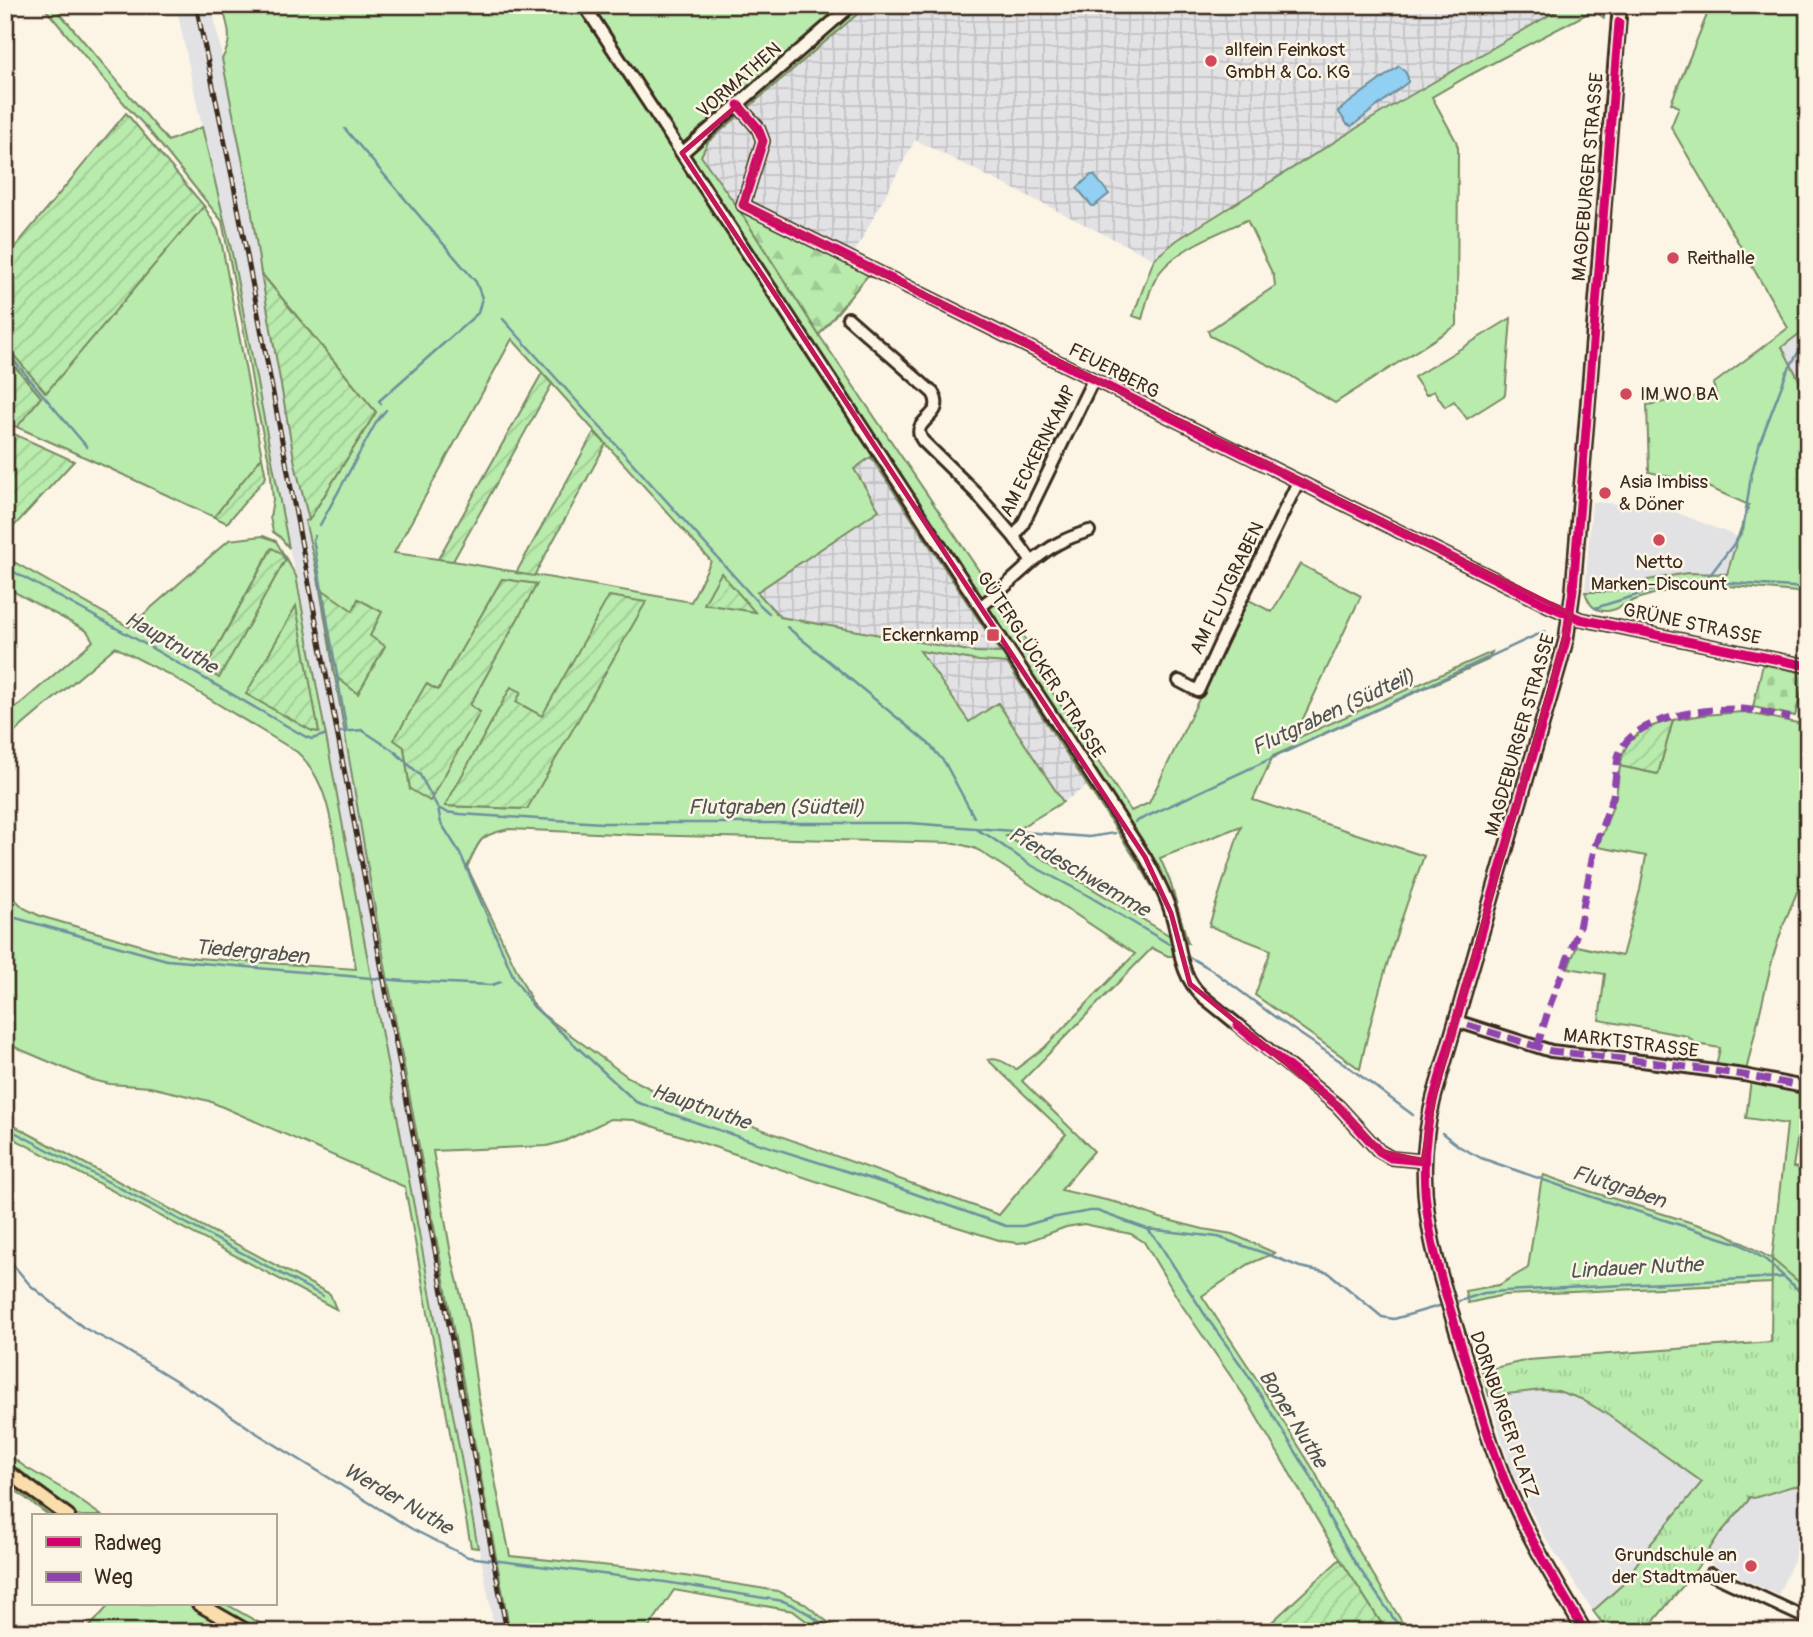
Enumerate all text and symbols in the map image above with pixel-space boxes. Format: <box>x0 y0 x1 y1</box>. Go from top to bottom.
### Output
street label: VORMATHEN <box>692 37 786 123</box>
place label: allfein Feinkost GmbH & Co. KG <box>1225 38 1350 84</box>
marker: allfein Feinkost GmbH & Co. KG <box>1203 53 1219 69</box>
street label: MAGDEBURGER STRASSE <box>1567 72 1609 282</box>
place label: Reithalle <box>1687 246 1755 270</box>
marker: Reithalle <box>1665 250 1681 266</box>
street label: FEUERBERG <box>1064 338 1164 404</box>
street label: AM ECKERNKAMP <box>994 381 1082 521</box>
place label: IM WO BA <box>1640 382 1719 406</box>
marker: IM WO BA <box>1618 386 1634 402</box>
place label: Asia Imbiss & Döner <box>1619 470 1709 516</box>
marker: Asia Imbiss & Döner <box>1597 485 1613 501</box>
street label: AM FLUTGRABEN <box>1185 518 1269 658</box>
marker: Netto Marken-Discount <box>1651 532 1667 548</box>
place label: Netto Marken-Discount <box>1591 550 1728 596</box>
street label: GÜTERGLÜCKER STRASSE <box>971 567 1111 763</box>
street label: GRÜNE STRASSE <box>1621 598 1763 650</box>
water label: Hauptnuthe <box>120 606 225 682</box>
place label: Eckernkamp <box>882 623 979 647</box>
marker: Eckernkamp <box>985 627 1001 643</box>
street label: MAGDEBURGER STRASSE <box>1480 631 1560 839</box>
water label: Flutgraben (Südteil) <box>1247 663 1419 761</box>
water label: Flutgraben (Südteil) <box>688 794 864 821</box>
water label: Pferdeschwemme <box>1003 821 1157 925</box>
water label: Tiedergraben <box>194 934 311 971</box>
street label: MARKTSTRASSE <box>1562 1023 1700 1063</box>
water label: Hauptnuthe <box>648 1078 756 1137</box>
water label: Flutgraben <box>1569 1159 1670 1215</box>
water label: Lindauer Nuthe <box>1569 1251 1706 1285</box>
street label: DORNBURGER PLATZ <box>1464 1328 1544 1502</box>
water label: Boner Nuthe <box>1252 1365 1335 1475</box>
water label: Werder Nuthe <box>339 1457 460 1542</box>
legend <box>32 1514 276 1606</box>
text: Radweg <box>94 1530 161 1557</box>
place label: Grundschule an der Stadtmauer <box>1612 1543 1737 1589</box>
marker: Grundschule an der Stadtmauer <box>1743 1558 1759 1574</box>
text: Weg <box>94 1564 133 1591</box>

